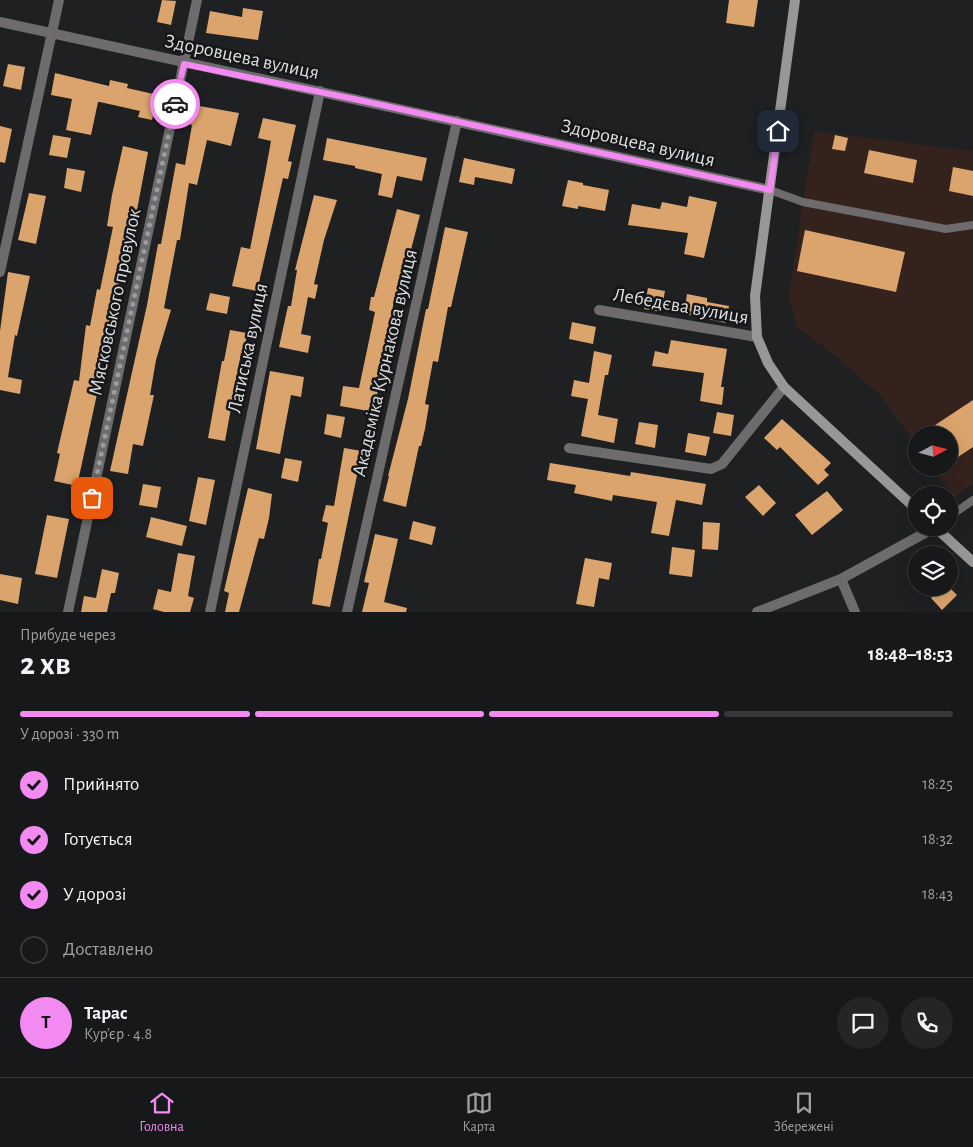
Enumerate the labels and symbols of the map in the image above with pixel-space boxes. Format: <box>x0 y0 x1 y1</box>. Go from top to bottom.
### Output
street label: Здоровцева вулиця <box>163 31 321 83</box>
courier <box>150 79 200 129</box>
pin <box>757 110 799 152</box>
street label: Здоровцева вулиця <box>559 116 717 170</box>
street label: Мясковського провулок <box>85 207 145 397</box>
street label: Академіка Курнакова вулиця <box>349 247 421 479</box>
street label: Латиська вулиця <box>224 281 272 415</box>
street label: Лебедєва вулиця <box>612 284 750 328</box>
north arrow <box>908 426 958 476</box>
pin <box>71 477 113 519</box>

